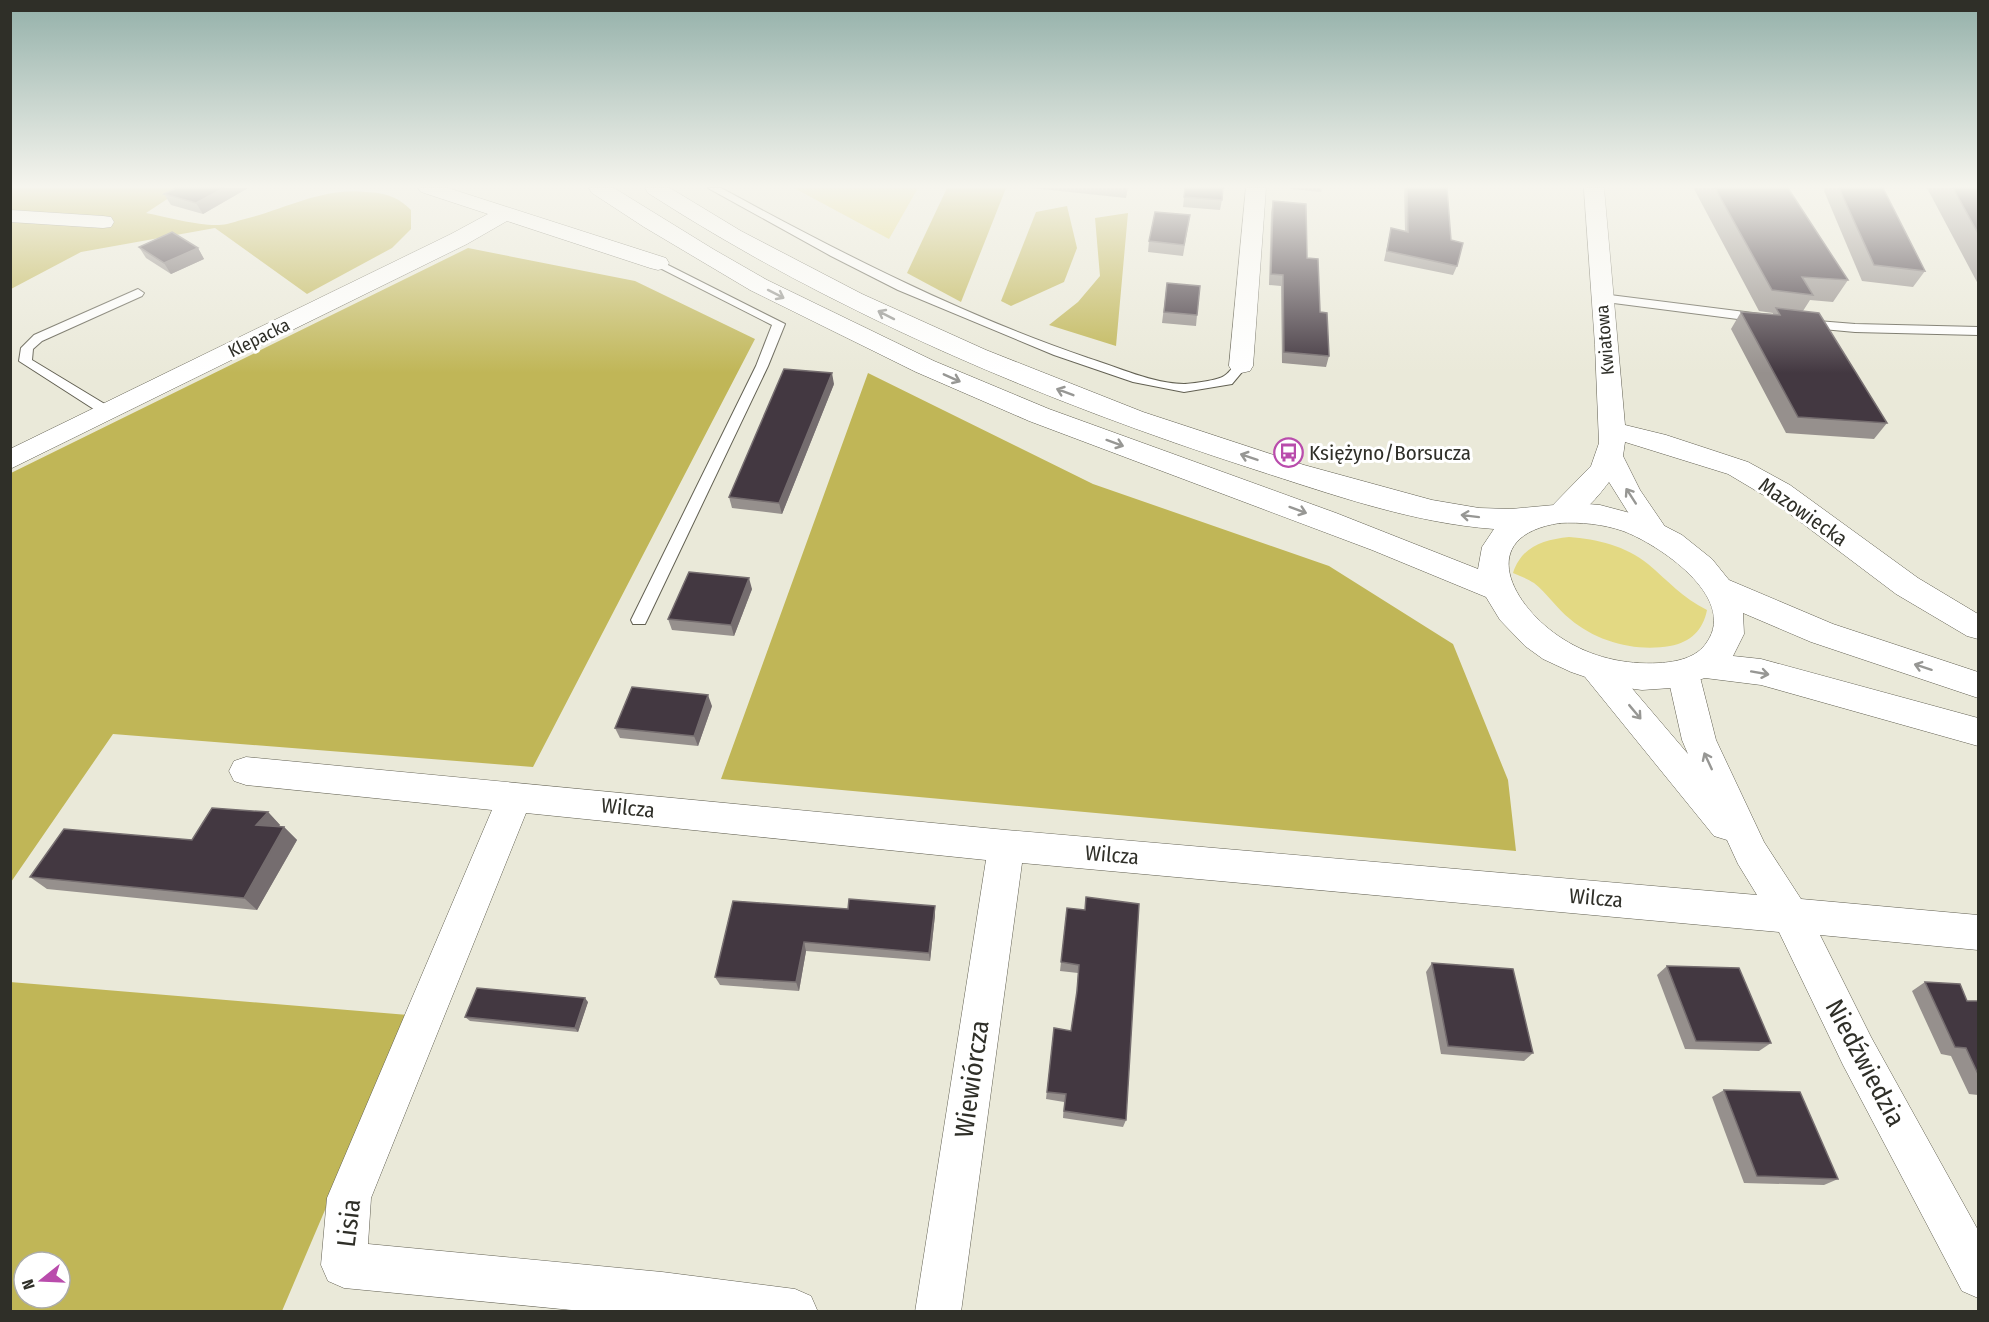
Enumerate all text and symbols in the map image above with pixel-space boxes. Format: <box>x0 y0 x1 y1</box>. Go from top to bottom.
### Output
one-way arrow <box>767 288 784 300</box>
street label: Kwiatowa <box>1591 304 1619 376</box>
one-way arrow <box>877 309 895 321</box>
street label: Klepacka <box>225 314 294 362</box>
one-way arrow <box>942 373 960 385</box>
one-way arrow <box>1056 386 1075 397</box>
bus stop icon: Księżyno/Borsucza <box>1272 437 1304 469</box>
one-way arrow <box>1105 438 1124 449</box>
place label: Księżyno/Borsucza <box>1309 440 1471 466</box>
one-way arrow <box>1240 451 1258 462</box>
street label: Mazowiecka <box>1754 472 1852 552</box>
one-way arrow <box>1624 488 1636 505</box>
one-way arrow <box>1288 505 1307 516</box>
one-way arrow <box>1461 511 1481 522</box>
one-way arrow <box>1914 661 1933 672</box>
one-way arrow <box>1750 668 1770 679</box>
one-way arrow <box>1628 704 1642 719</box>
one-way arrow <box>1702 753 1714 771</box>
street label: Wilcza <box>600 792 656 824</box>
street label: Wilcza <box>1084 840 1140 870</box>
street label: Wilcza <box>1568 883 1624 913</box>
street label: Niedźwiedzia <box>1819 994 1911 1132</box>
street label: Wiewiórcza <box>948 1018 996 1140</box>
street label: Lisia <box>331 1197 367 1249</box>
north arrow <box>12 1250 72 1310</box>
text: N <box>18 1277 39 1292</box>

